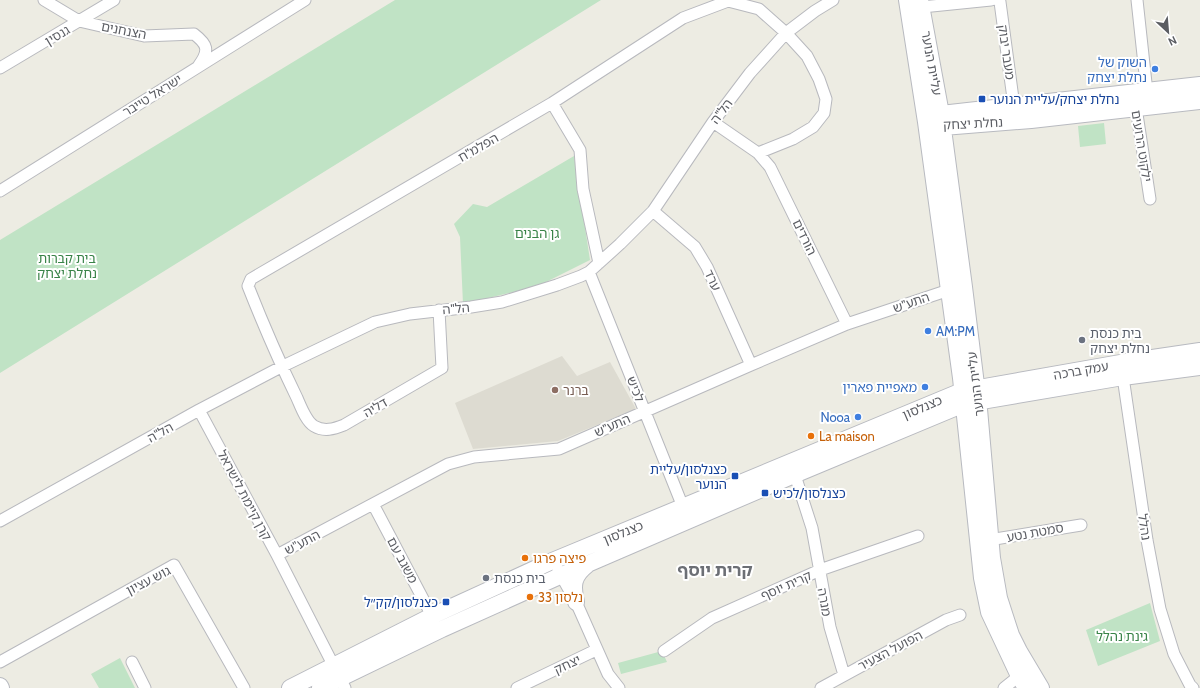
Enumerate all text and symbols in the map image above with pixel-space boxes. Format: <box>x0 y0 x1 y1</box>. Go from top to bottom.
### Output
north arrow <box>1148 12 1188 52</box>
street label: הצנחנים <box>100 18 148 42</box>
street label: גנסין <box>42 21 72 49</box>
street label: מעבר יבוק <box>995 23 1019 81</box>
street label: עליית הנוער <box>918 29 946 97</box>
text: N <box>1166 33 1179 49</box>
place label: השוק של נחלת יצחק <box>1087 54 1147 85</box>
marker: השוק של נחלת יצחק <box>1150 64 1160 74</box>
street label: ישראל טייבר <box>119 71 185 119</box>
place label: נחלת יצחק/עליית הנוער <box>990 91 1119 107</box>
marker: נחלת יצחק/עליית הנוער <box>977 94 987 104</box>
street label: הל"ה <box>706 95 736 127</box>
street label: ילקוט הרועים <box>1128 109 1156 183</box>
street label: נחלת יצחק <box>943 113 1003 133</box>
street label: הפלמ"ח <box>455 129 501 165</box>
street label: הורדים <box>789 216 821 258</box>
park label: גן הבנים <box>515 225 559 241</box>
park label: בית קברות נחלת יצחק <box>37 250 97 281</box>
street label: ערד <box>701 267 725 293</box>
street label: התע"ש <box>890 288 932 316</box>
street label: הל"ה <box>442 299 470 317</box>
place label: AM:PM <box>936 323 975 339</box>
place label: בית כנסת נחלת יצחק <box>1090 325 1150 356</box>
marker: AM:PM <box>923 326 933 336</box>
marker: בית כנסת נחלת יצחק <box>1077 335 1087 345</box>
street label: עליית הנוער <box>963 350 987 417</box>
street label: עמק ברכה <box>1052 357 1110 383</box>
street label: לכיש <box>624 374 648 404</box>
place label: מאפיית פארין <box>842 379 917 395</box>
place label: ברנר <box>563 382 589 398</box>
marker: מאפיית פארין <box>920 382 930 392</box>
marker: ברנר <box>550 385 560 395</box>
street label: כצנלסון <box>900 391 945 423</box>
street label: דליה <box>360 394 390 420</box>
place label: Nooa <box>820 409 851 425</box>
street label: התע"ש <box>591 410 633 440</box>
marker: Nooa <box>853 412 863 422</box>
street label: הל"ה <box>144 418 176 446</box>
place label: La maison <box>819 428 875 444</box>
marker: La maison <box>806 431 816 441</box>
street label: קרן קיימת לישראל <box>214 447 276 543</box>
place label: כצנלסון/עליית הנוער <box>650 461 727 492</box>
marker: כצנלסון/עליית הנוער <box>730 471 740 481</box>
place label: כצנלסון/לכיש <box>773 485 846 501</box>
marker: כצנלסון/לכיש <box>760 488 770 498</box>
street label: נהלל <box>1135 513 1155 541</box>
street label: כצנלסון <box>601 517 646 547</box>
street label: סמטת נטע <box>1005 519 1065 545</box>
street label: התע"ש <box>282 526 322 558</box>
street label: משגב עם <box>384 534 422 586</box>
place label: פיצה פרגו <box>533 550 587 566</box>
marker: פיצה פרגו <box>520 553 530 563</box>
district label: קרית יוסף <box>677 560 753 580</box>
street label: גוש עציון <box>123 562 173 598</box>
street label: קרית יוסף <box>758 567 814 603</box>
place label: בית כנסת <box>494 570 546 586</box>
marker: בית כנסת <box>481 573 491 583</box>
street label: מנרה <box>815 587 835 618</box>
place label: נלסון 33 <box>538 589 583 605</box>
marker: נלסון 33 <box>525 592 535 602</box>
place label: כצנלסון/קק״ל <box>364 594 438 610</box>
marker: כצנלסון/קק״ל <box>441 597 451 607</box>
street label: הפועל הצעיר <box>855 626 925 674</box>
park label: גינת נהלל <box>1096 628 1148 644</box>
street label: יצחק <box>551 651 583 677</box>

